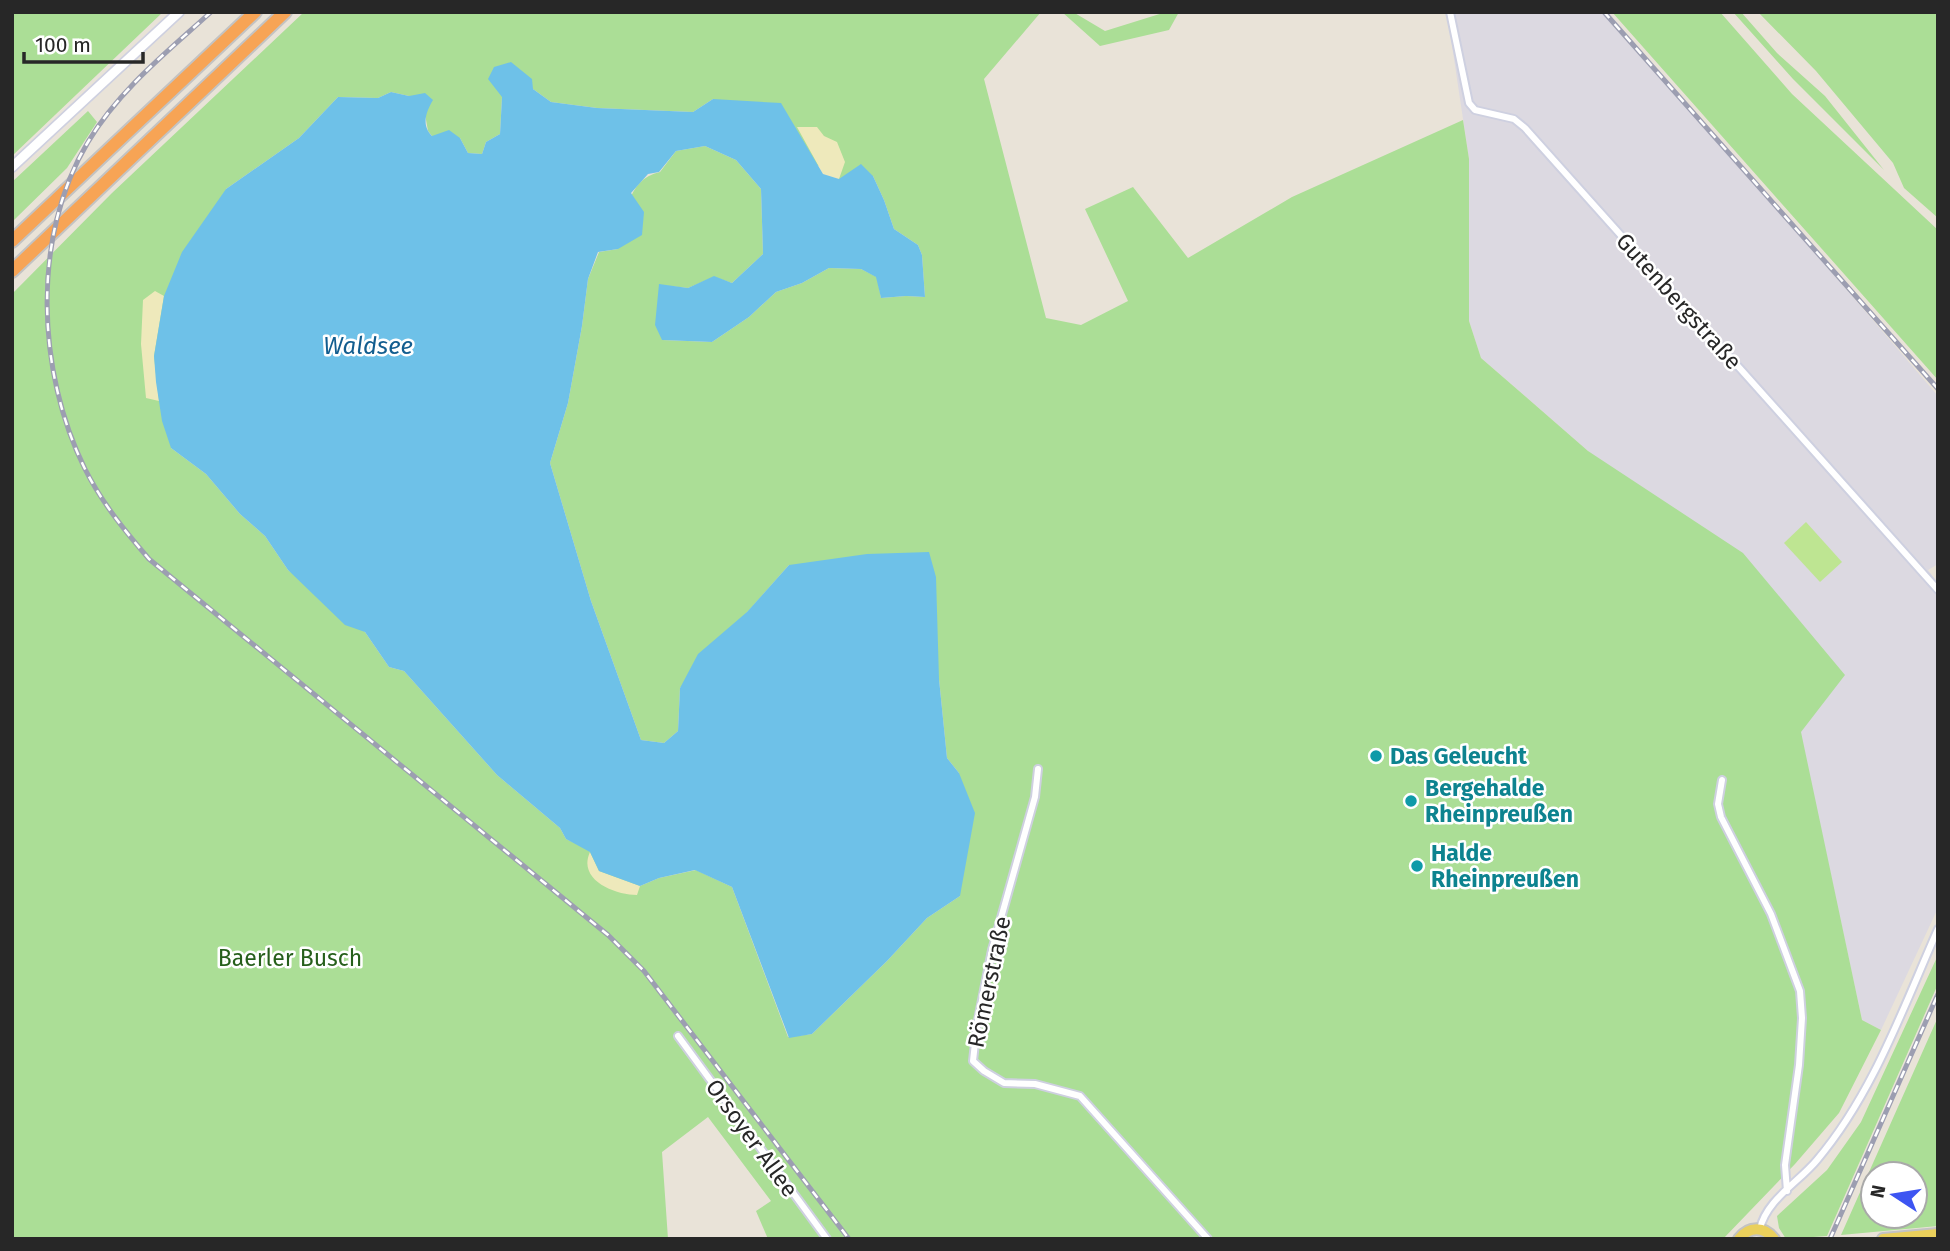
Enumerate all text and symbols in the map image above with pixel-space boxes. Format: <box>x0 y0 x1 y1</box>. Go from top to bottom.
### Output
scale bar <box>24 21 144 65</box>
text: 100 m <box>35 32 91 58</box>
street label: Gutenbergstraße <box>1610 227 1748 375</box>
water label: Waldsee <box>323 332 413 360</box>
place label: Das Geleucht <box>1390 742 1528 770</box>
marker: Das Geleucht <box>1368 748 1384 764</box>
place label: Bergehalde Rheinpreußen <box>1425 774 1573 828</box>
marker: Bergehalde Rheinpreußen <box>1403 793 1419 809</box>
place label: Halde Rheinpreußen <box>1431 839 1579 893</box>
marker: Halde Rheinpreußen <box>1409 858 1425 874</box>
street label: Römerstraße <box>961 914 1017 1050</box>
park label: Baerler Busch <box>218 944 362 972</box>
street label: Orsoyer Allee <box>700 1074 804 1202</box>
north arrow <box>1859 1160 1929 1230</box>
text: N <box>1865 1183 1890 1200</box>

